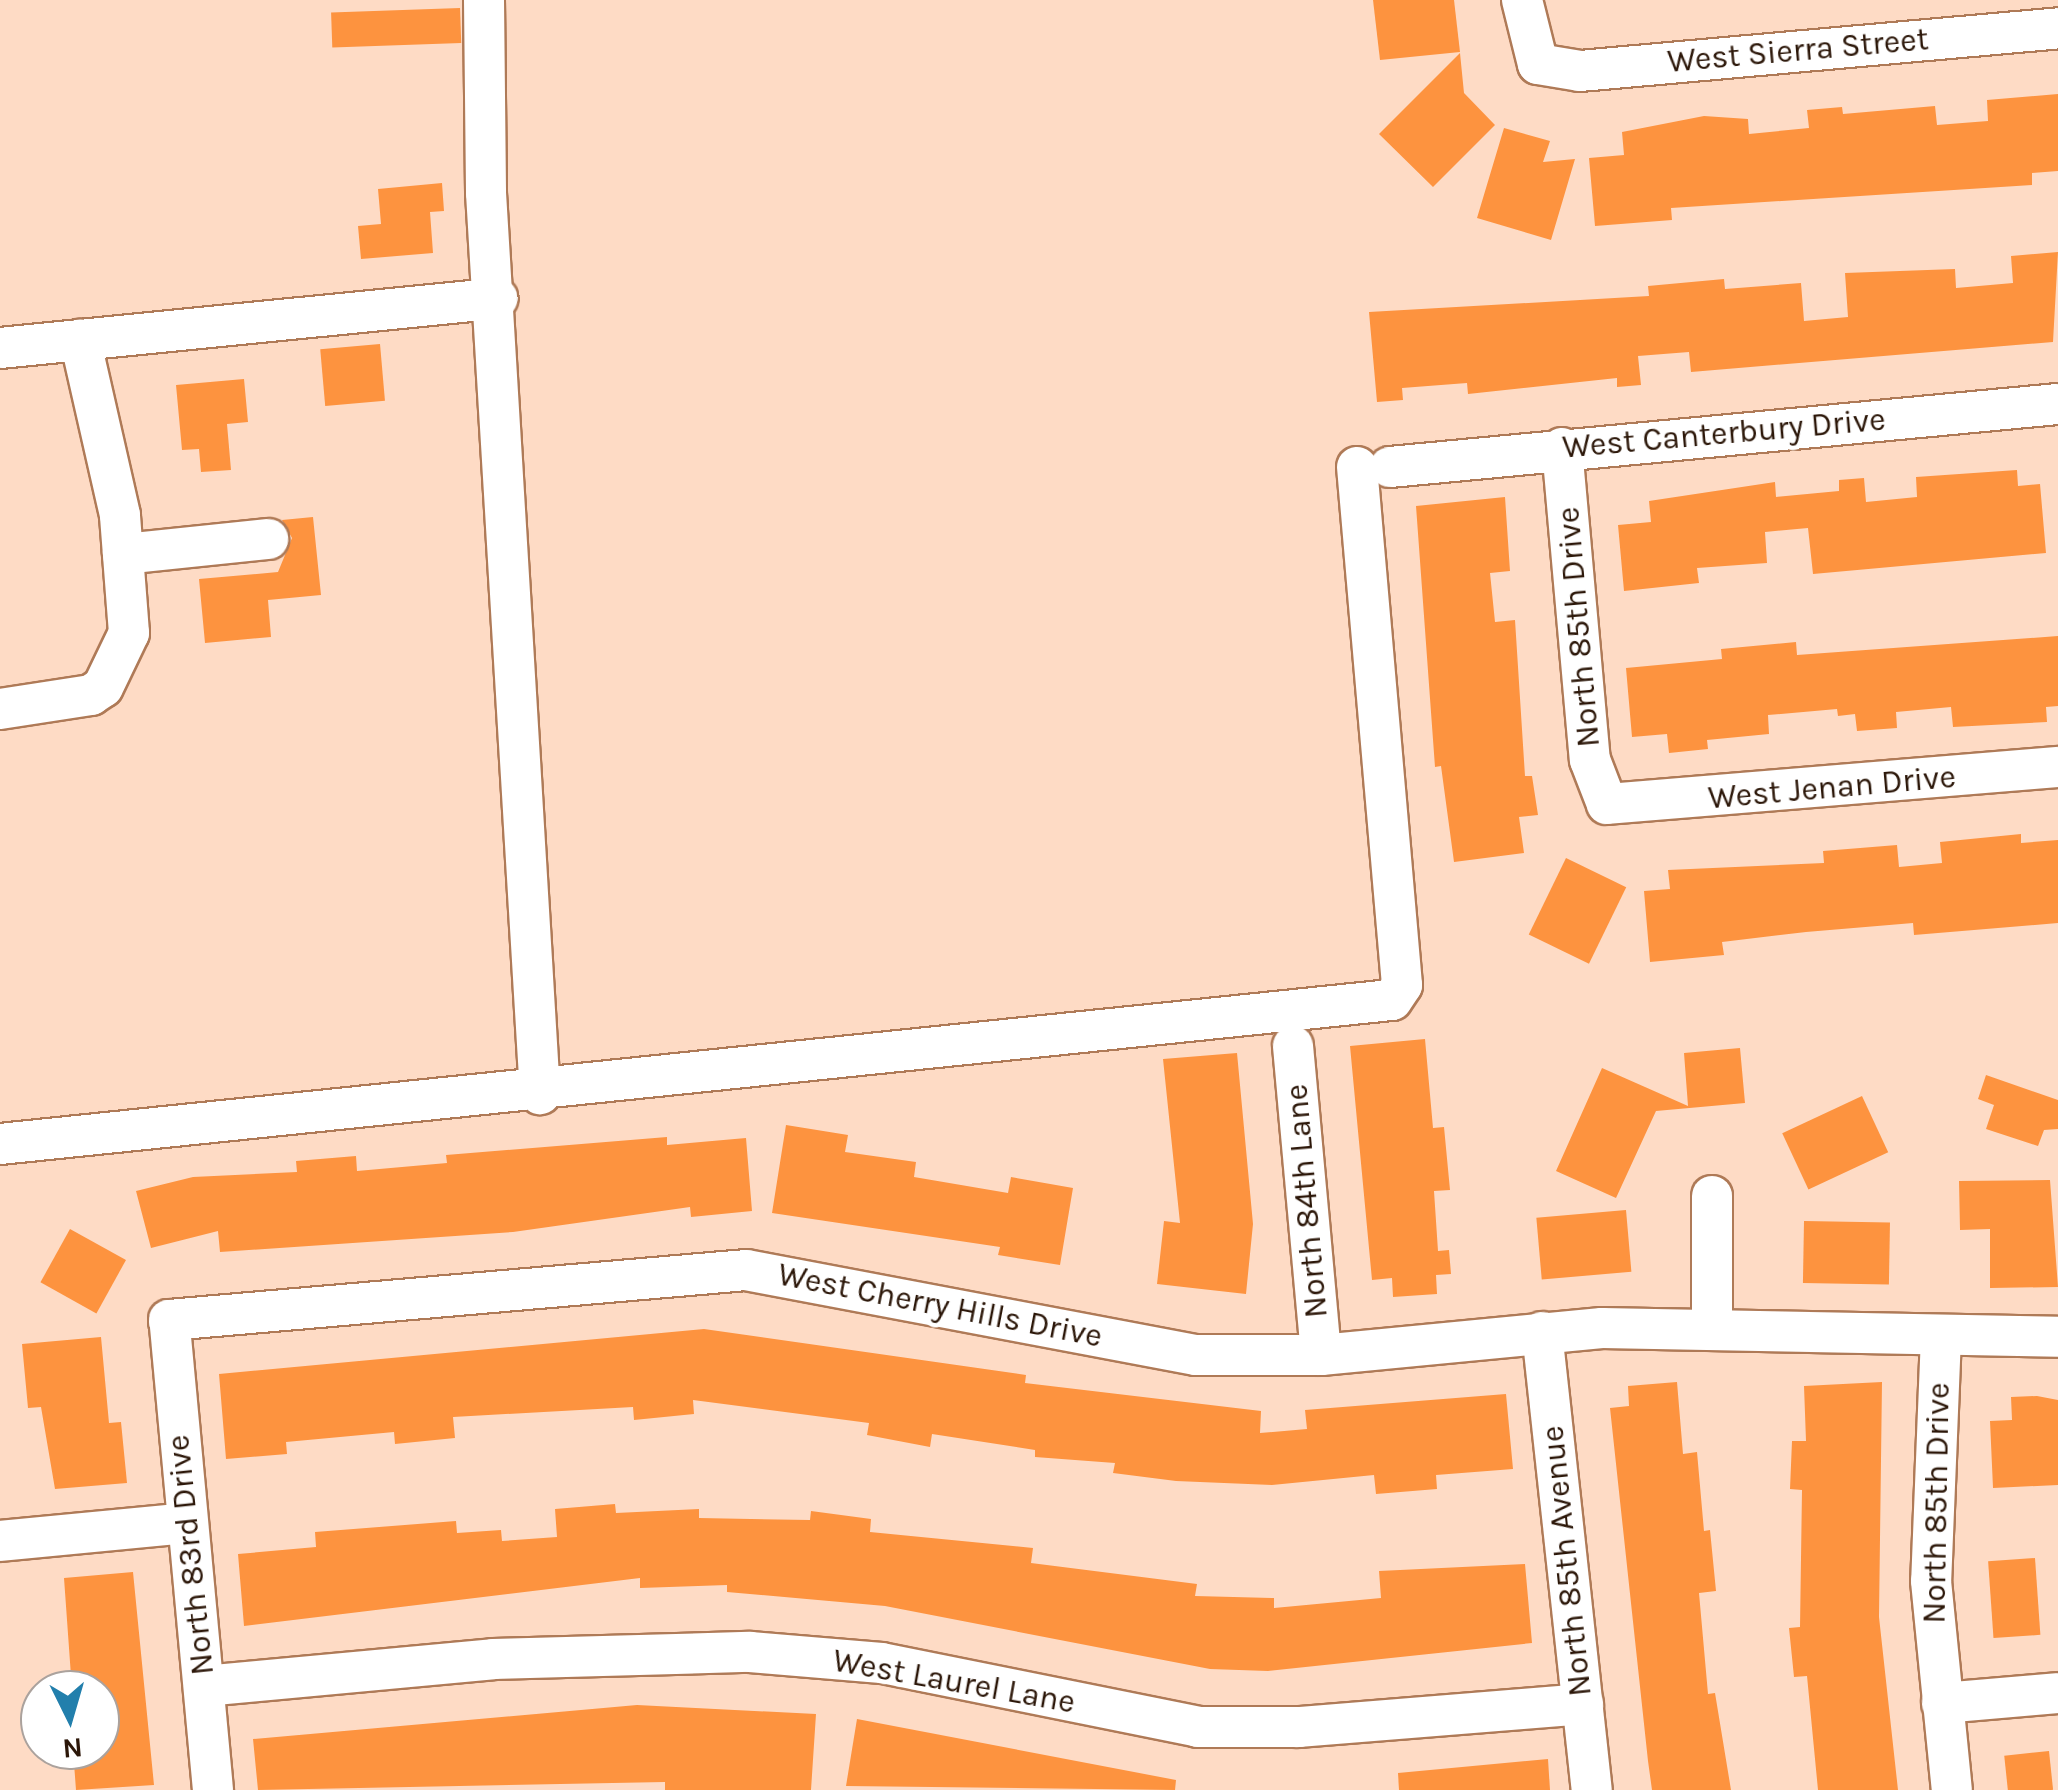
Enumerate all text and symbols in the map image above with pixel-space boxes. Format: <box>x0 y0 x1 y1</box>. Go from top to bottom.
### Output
street label: West Sierra Street <box>1666 20 1930 82</box>
street label: West Canterbury Drive <box>1561 401 1887 467</box>
street label: North 85th Drive <box>1549 505 1609 749</box>
street label: West Jenan Drive <box>1707 758 1957 818</box>
street label: North 84th Lane <box>1278 1082 1336 1320</box>
street label: West Cherry Hills Drive <box>775 1256 1105 1356</box>
street label: North 85th Drive <box>1916 1382 1958 1624</box>
street label: North 85th Avenue <box>1534 1424 1600 1698</box>
street label: North 83rd Drive <box>159 1433 223 1677</box>
street label: West Laurel Lane <box>830 1642 1078 1722</box>
north arrow <box>20 1670 120 1770</box>
text: N <box>61 1731 84 1766</box>

